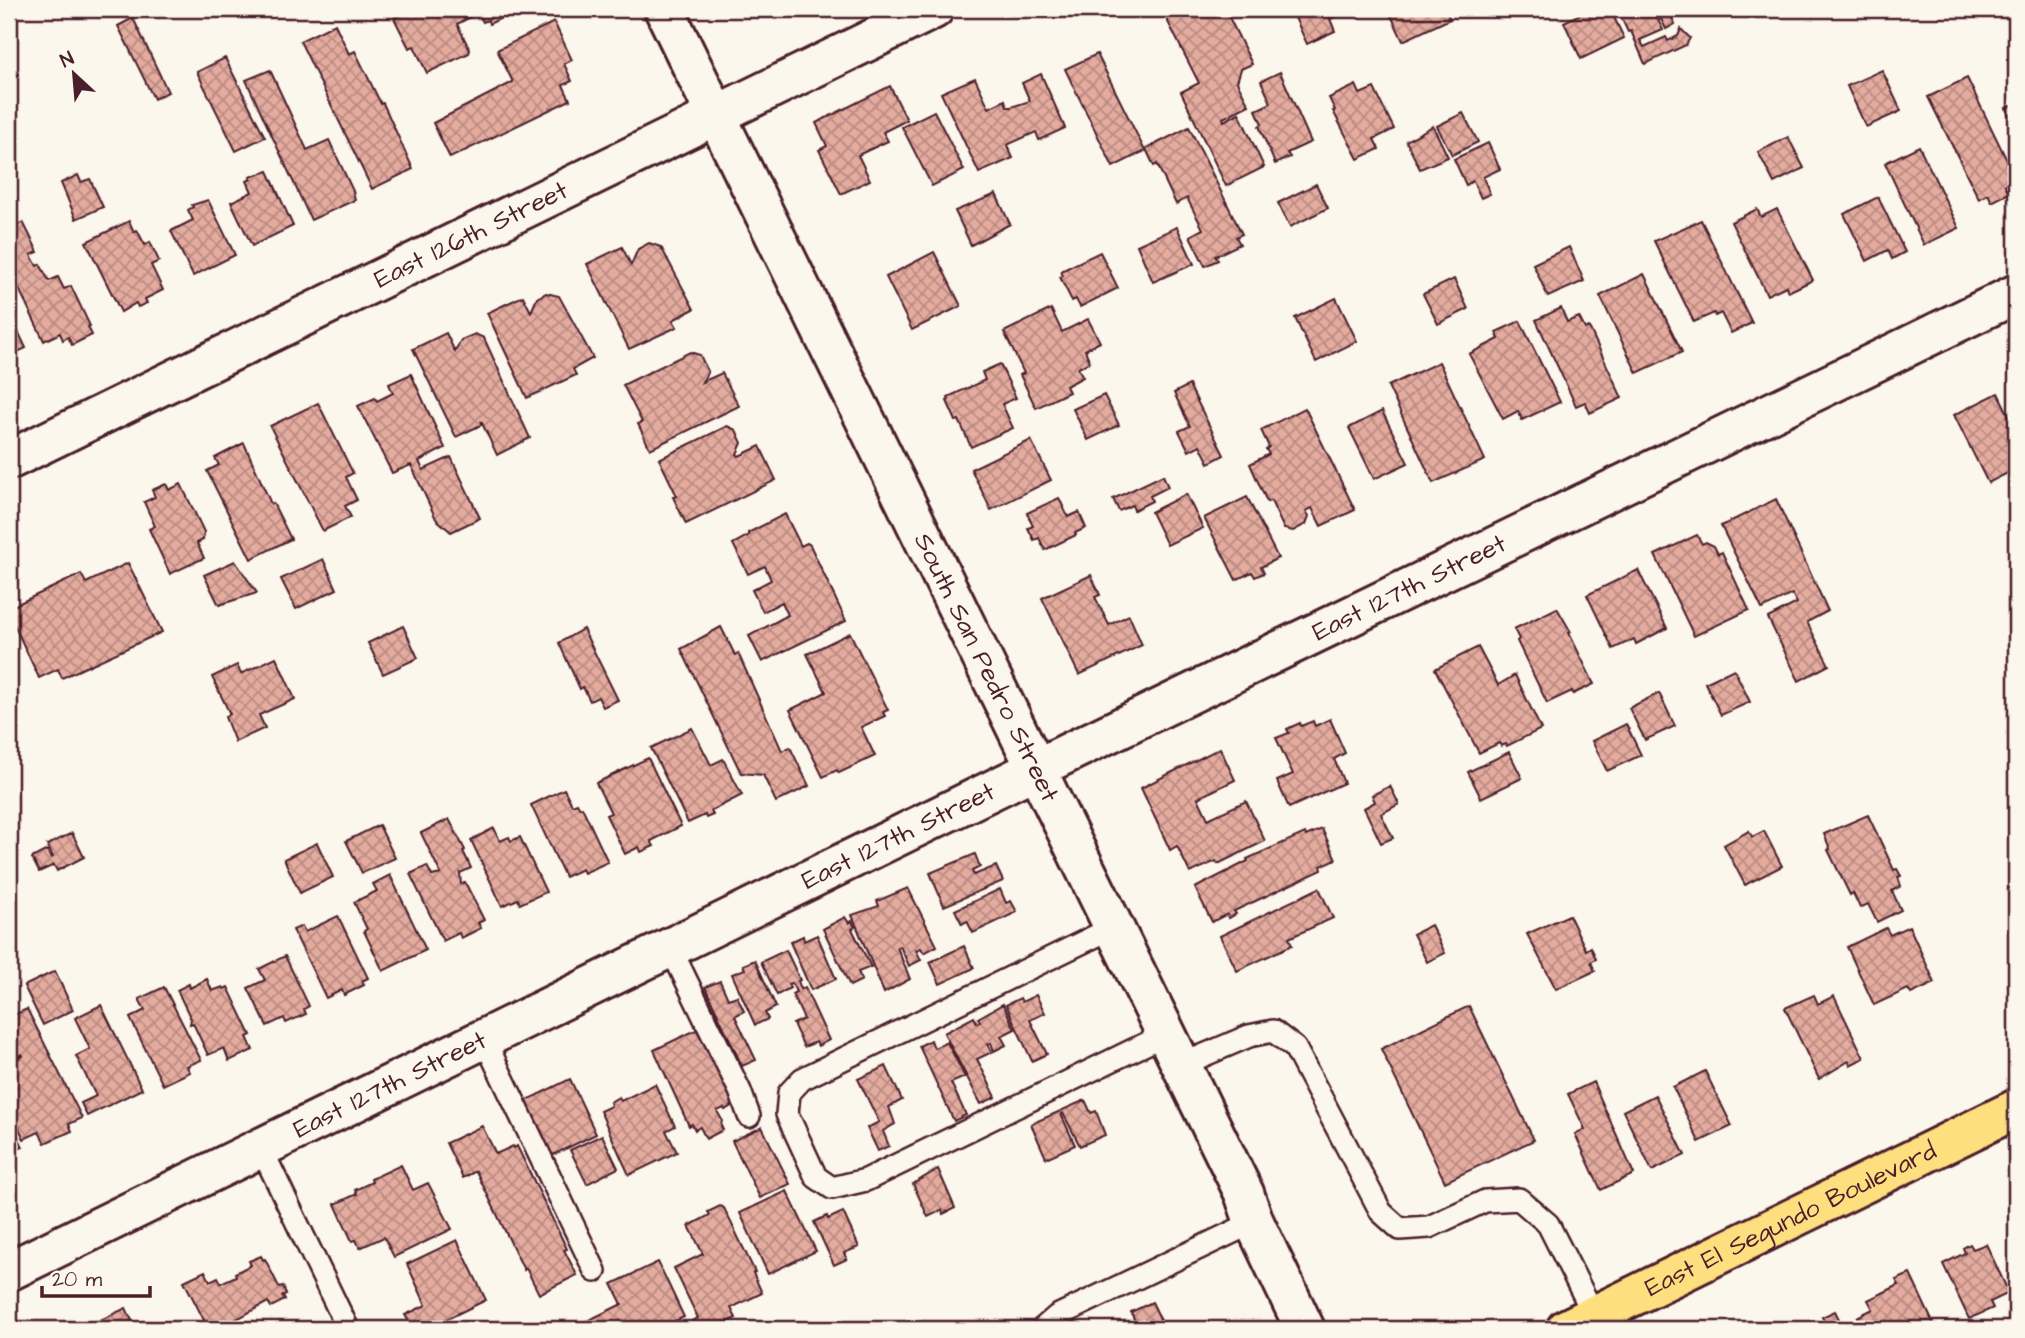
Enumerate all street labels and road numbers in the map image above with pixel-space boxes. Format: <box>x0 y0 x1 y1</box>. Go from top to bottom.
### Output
street label: East 126th Street <box>368 172 574 297</box>
street label: East 127th Street <box>1306 525 1512 650</box>
street label: South San Pedro Street <box>905 527 1068 808</box>
street label: East 127th Street <box>796 773 1001 898</box>
street label: East 127th Street <box>287 1022 493 1147</box>
street label: East El Segundo Boulevard <box>1639 1133 1942 1306</box>

